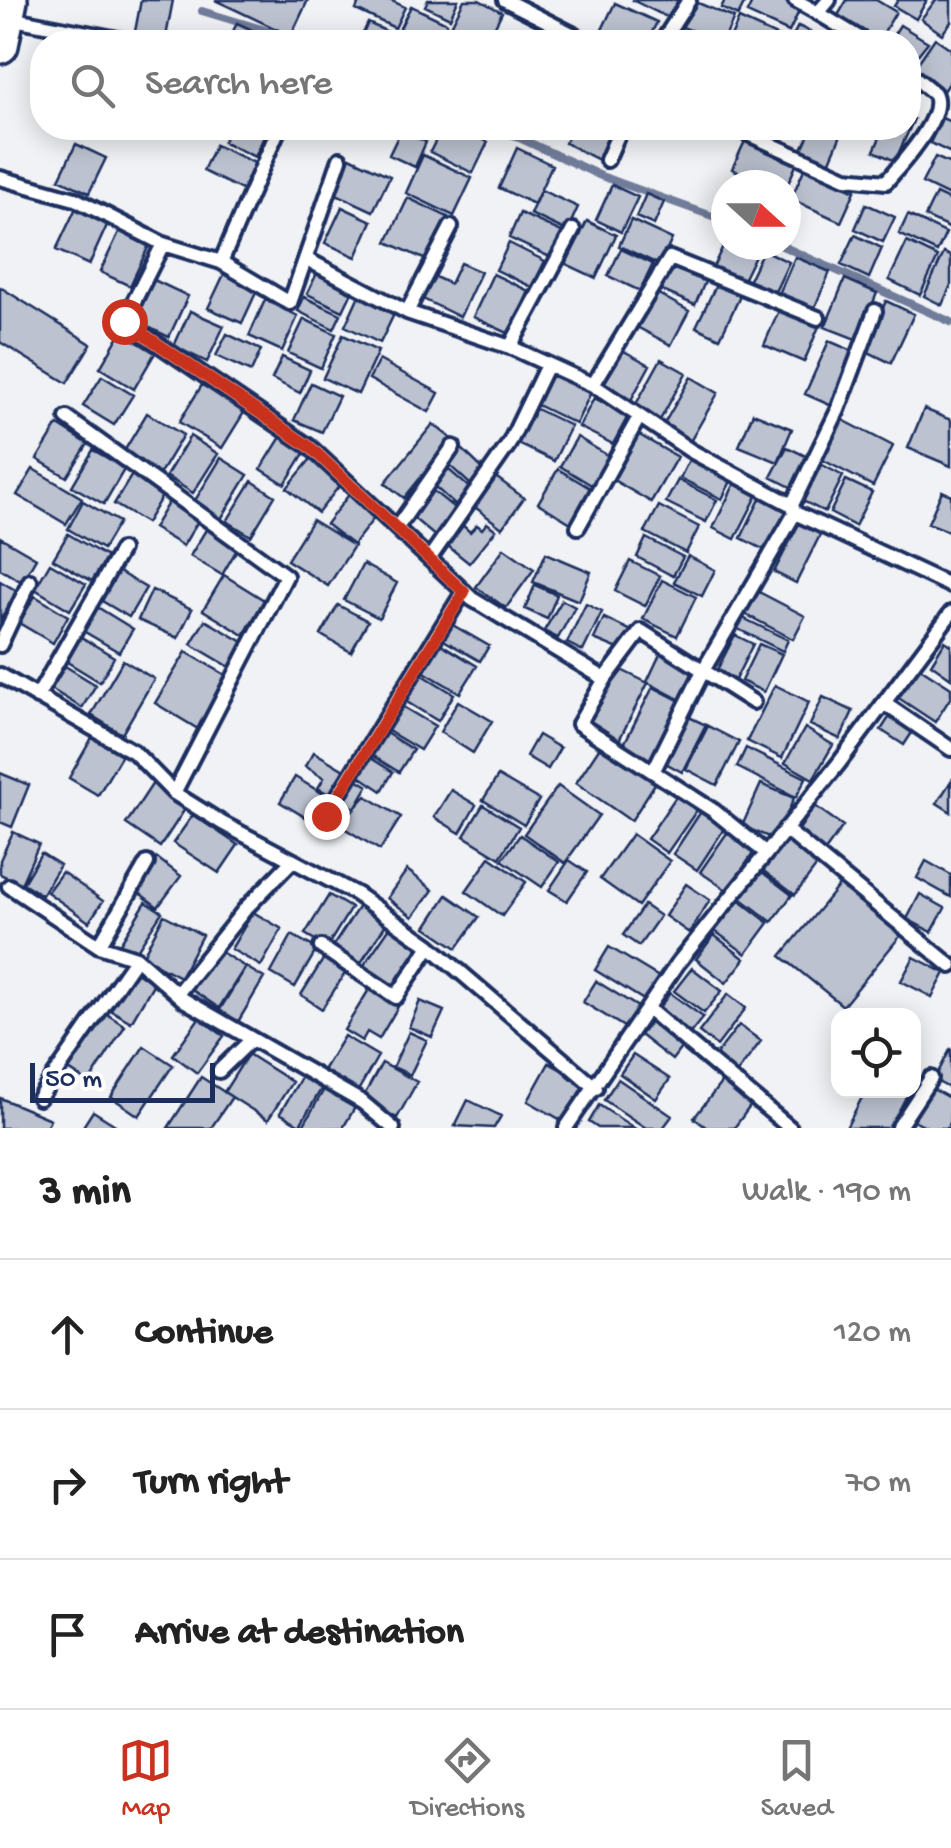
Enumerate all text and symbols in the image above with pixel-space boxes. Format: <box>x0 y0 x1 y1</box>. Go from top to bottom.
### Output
search box <box>30 30 921 140</box>
icon: search <box>65 58 120 113</box>
text: Search here <box>145 63 332 107</box>
north arrow <box>711 170 801 260</box>
route start <box>102 299 148 345</box>
route end <box>304 794 350 840</box>
map controls <box>831 1008 921 1098</box>
button: locate <box>831 1008 921 1098</box>
scale bar <box>30 1058 215 1102</box>
text: 50 m <box>45 1064 102 1097</box>
text: 3 min <box>40 1169 131 1218</box>
text: Walk · 190 m <box>742 1174 911 1212</box>
icon: ahead <box>40 1307 95 1362</box>
text: Continue <box>135 1312 273 1356</box>
text: 120 m <box>834 1315 911 1353</box>
icon: right <box>40 1457 95 1512</box>
text: Turn right <box>135 1462 287 1506</box>
text: 70 m <box>846 1465 911 1503</box>
icon: arrive <box>40 1607 95 1662</box>
text: Arrive at destination <box>135 1612 464 1656</box>
tab: Map <box>118 1733 173 1826</box>
tab: Directions <box>410 1733 524 1826</box>
tab: Saved <box>761 1733 833 1826</box>

